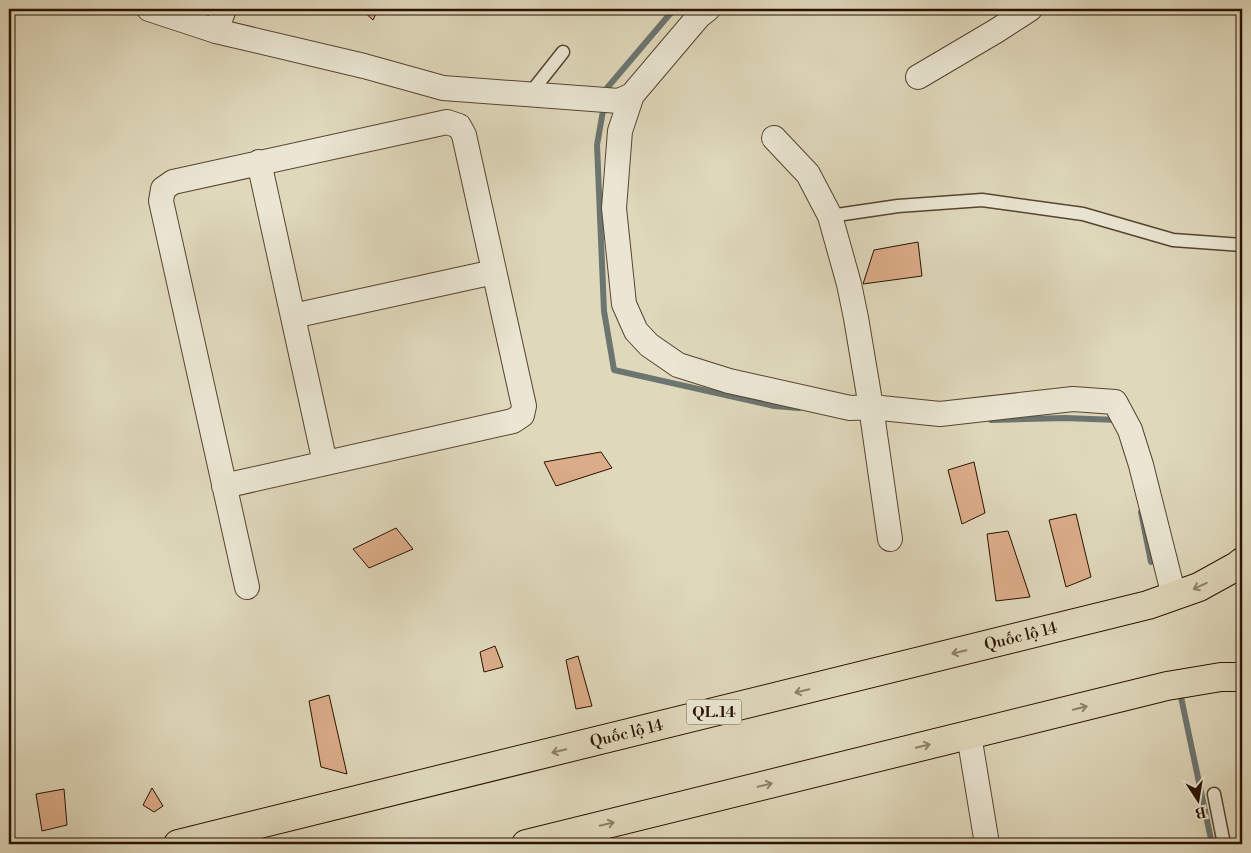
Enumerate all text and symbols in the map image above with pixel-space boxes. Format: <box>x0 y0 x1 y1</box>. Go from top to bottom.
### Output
one-way arrow <box>1193 582 1208 591</box>
street label: Quốc lộ 14 <box>982 618 1060 655</box>
one-way arrow <box>952 648 968 657</box>
one-way arrow <box>794 687 810 696</box>
road number: QL.14 <box>686 700 742 724</box>
one-way arrow <box>1072 703 1088 712</box>
street label: Quốc lộ 14 <box>588 715 666 752</box>
one-way arrow <box>914 741 930 751</box>
one-way arrow <box>551 746 567 756</box>
north arrow <box>1174 776 1224 826</box>
one-way arrow <box>756 780 772 789</box>
text: B <box>1193 802 1208 822</box>
one-way arrow <box>599 819 615 828</box>

